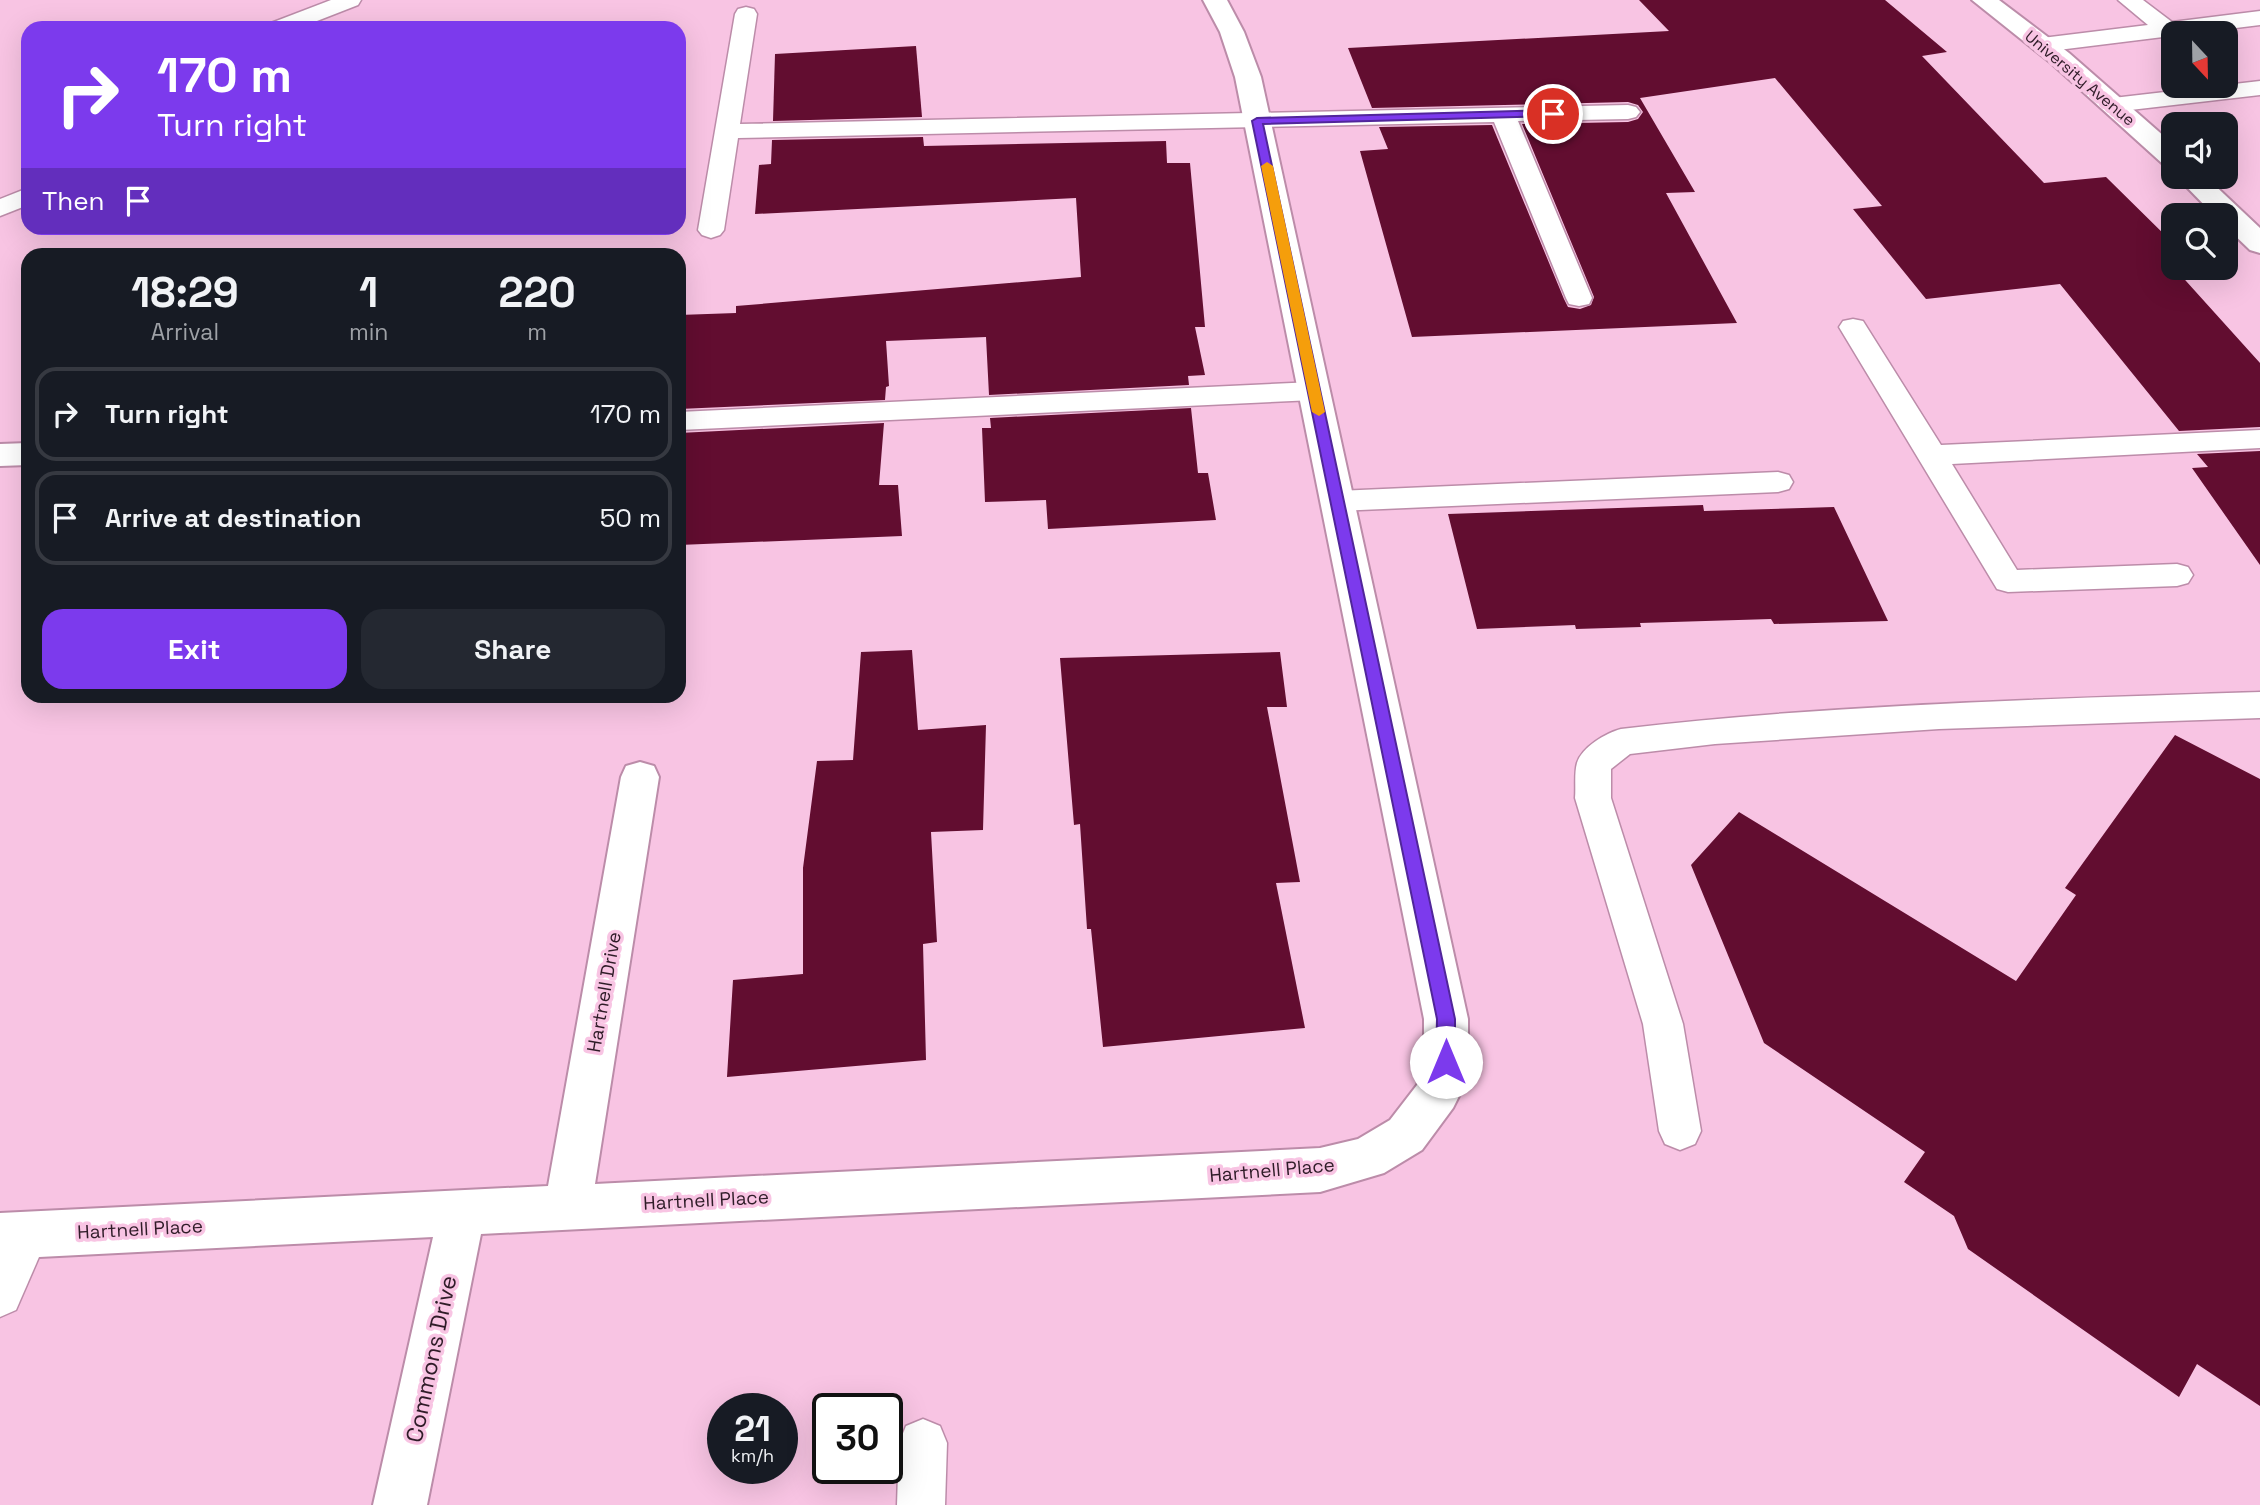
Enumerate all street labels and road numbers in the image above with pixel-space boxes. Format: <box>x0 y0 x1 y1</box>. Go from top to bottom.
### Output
street label: University Avenue <box>2020 26 2140 130</box>
street label: Hartnell Drive <box>581 930 627 1054</box>
street label: Hartnell Place <box>1208 1152 1336 1188</box>
street label: Hartnell Place <box>643 1184 769 1216</box>
street label: Hartnell Place <box>77 1213 203 1245</box>
street label: Commons Drive <box>399 1273 463 1445</box>

